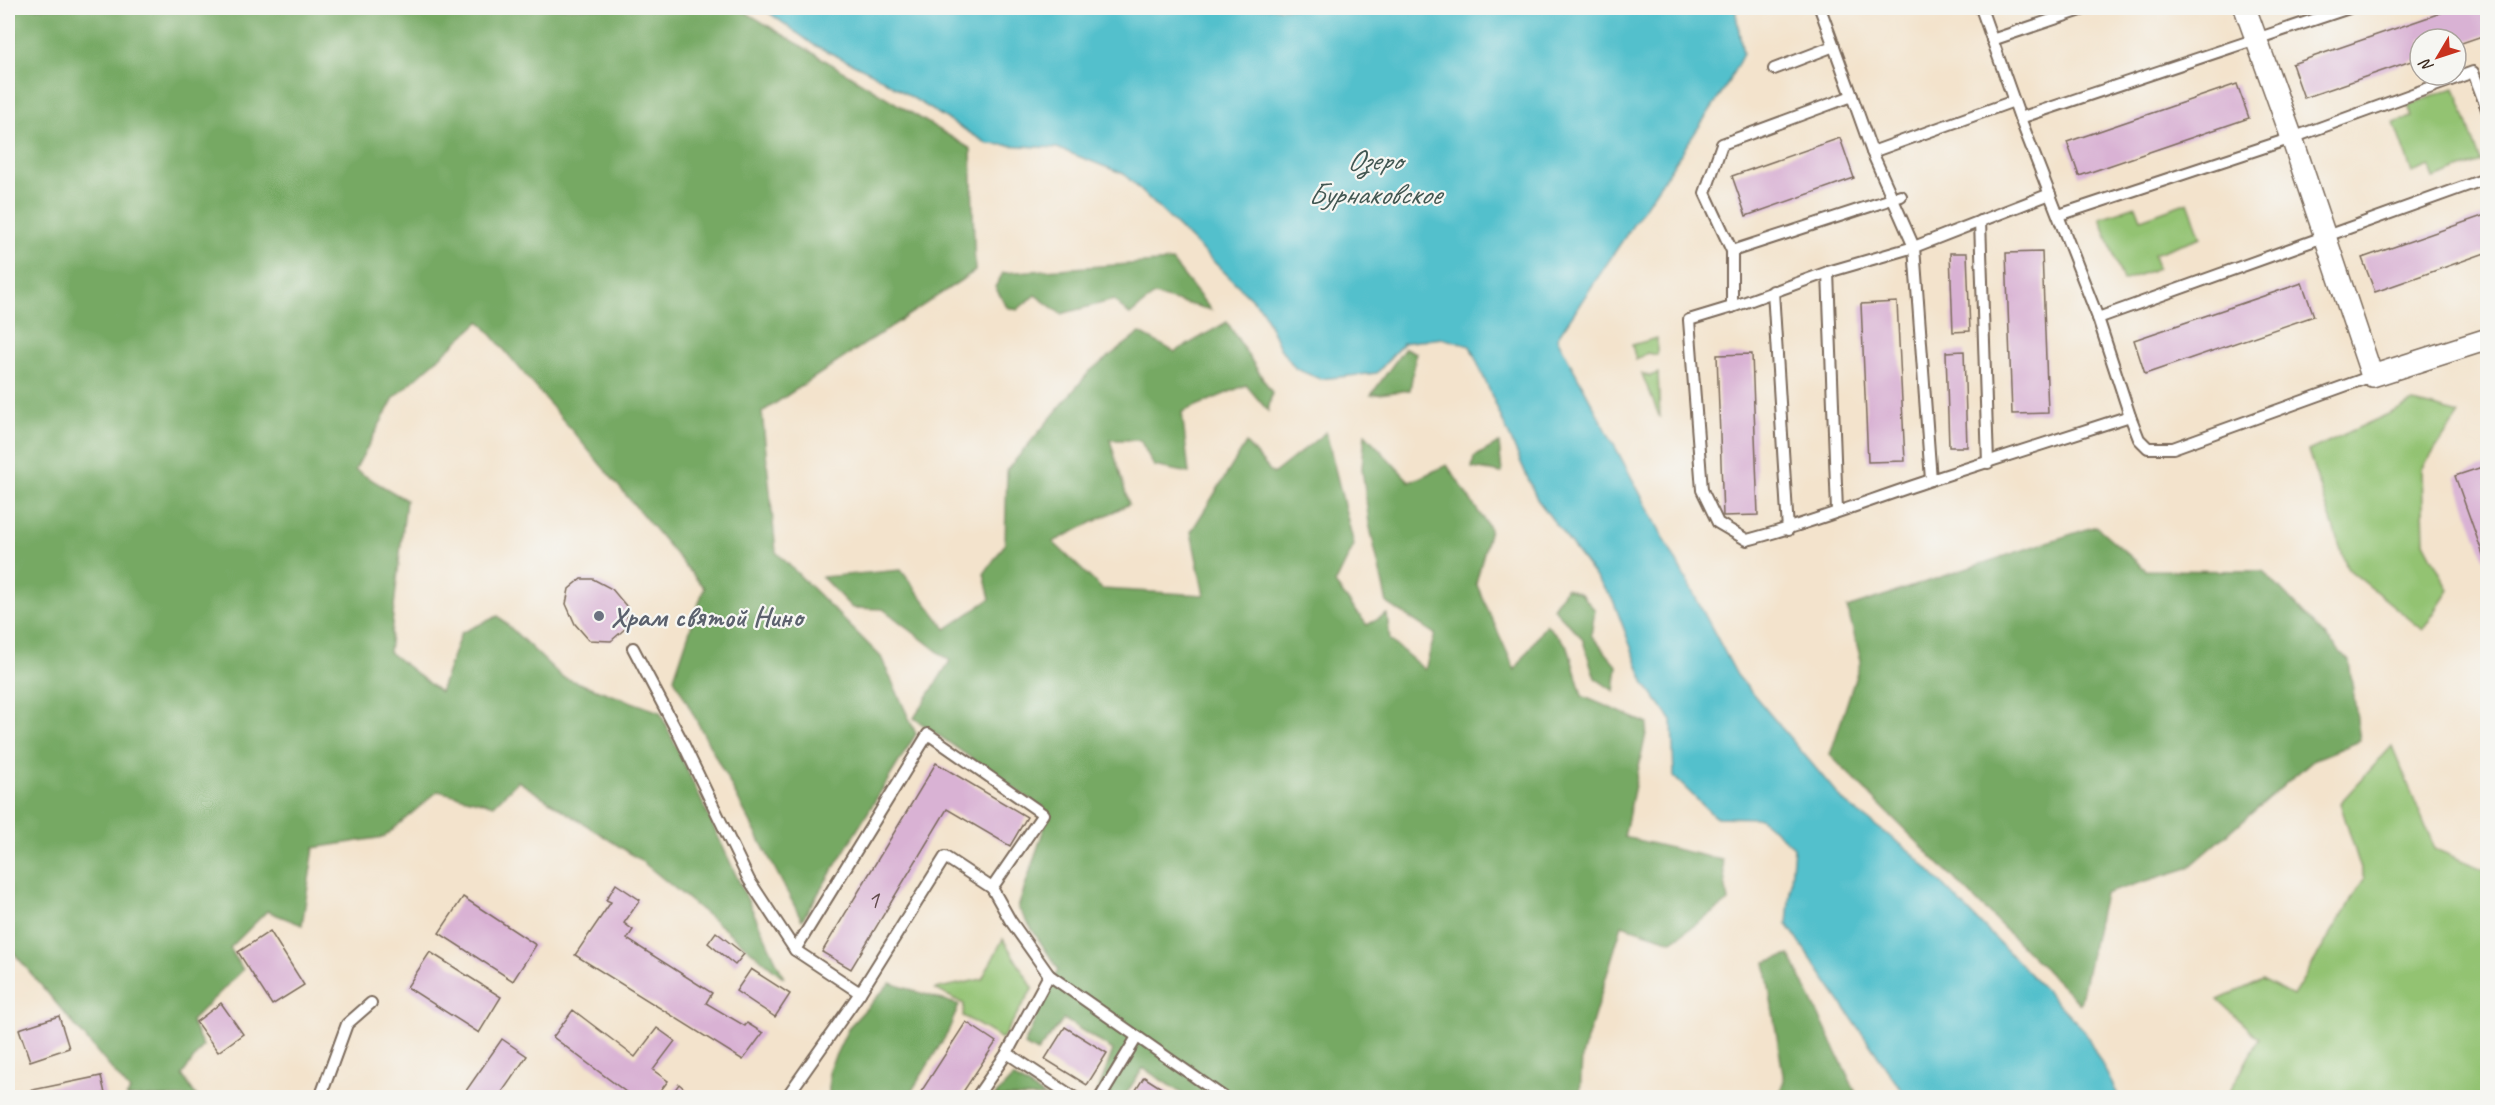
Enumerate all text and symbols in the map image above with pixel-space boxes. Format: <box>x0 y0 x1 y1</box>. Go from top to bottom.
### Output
north arrow <box>2408 27 2468 87</box>
text: N <box>2414 53 2438 76</box>
water label: Озеро Бурнаковское <box>1308 141 1444 213</box>
place label: Храм святой Нино <box>611 599 806 634</box>
marker: Храм святой Нино <box>592 609 606 623</box>
house number: 1 <box>867 883 880 916</box>

